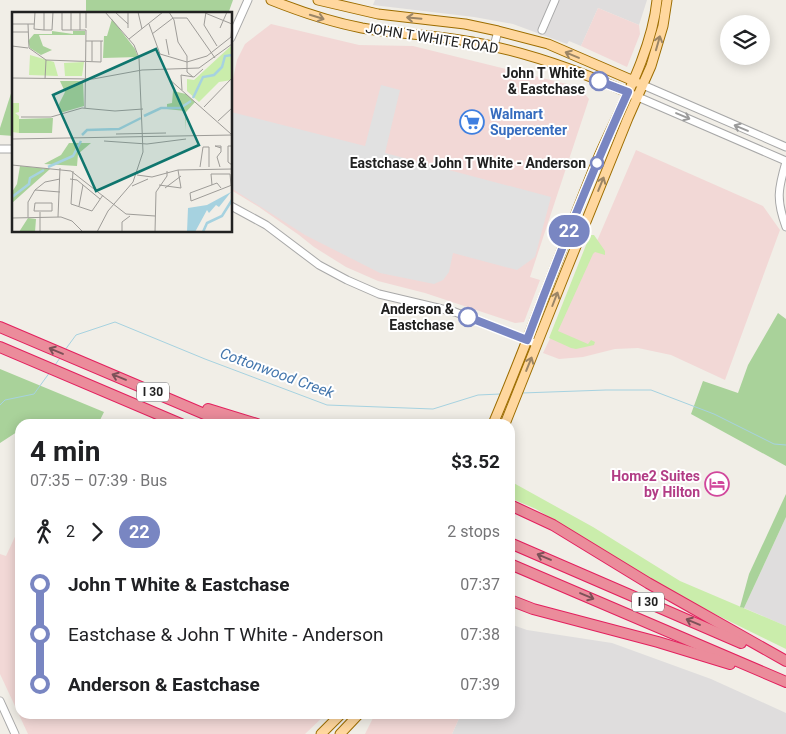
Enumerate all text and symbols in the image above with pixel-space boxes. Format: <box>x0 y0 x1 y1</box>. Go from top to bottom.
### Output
inset map <box>12 12 232 232</box>
one-way arrow <box>309 12 325 22</box>
one-way arrow <box>407 13 423 23</box>
map controls <box>720 15 770 65</box>
button: layers <box>720 15 770 65</box>
street label: JOHN T WHITE ROAD <box>364 20 500 56</box>
one-way arrow <box>653 36 663 52</box>
one-way arrow <box>565 49 580 59</box>
place label: John T White & Eastchase <box>503 65 585 97</box>
marker: John T White & Eastchase <box>589 71 609 91</box>
place label: Walmart Supercenter <box>490 106 567 138</box>
supermarket icon: Walmart Supercenter <box>459 109 485 135</box>
one-way arrow <box>675 112 690 121</box>
one-way arrow <box>734 122 749 132</box>
place label: Eastchase & John T White - Anderson <box>350 155 586 171</box>
marker: Eastchase & John T White - Anderson <box>590 156 604 170</box>
one-way arrow <box>598 177 607 192</box>
line badge: 22 <box>546 215 592 247</box>
text: 22 <box>559 220 579 241</box>
one-way arrow <box>551 292 560 307</box>
place label: Anderson & Eastchase <box>381 301 455 333</box>
marker: Anderson & Eastchase <box>458 307 478 327</box>
water label: Cottonwood Creek <box>218 344 337 402</box>
one-way arrow <box>49 346 64 356</box>
one-way arrow <box>525 357 535 372</box>
one-way arrow <box>112 372 127 381</box>
road number: I 30 <box>137 382 169 402</box>
text: 4 min <box>30 435 100 468</box>
text: $3.52 <box>451 450 500 473</box>
place label: Home2 Suites by Hilton <box>611 468 700 500</box>
text: 07:35 – 07:39 · Bus <box>30 471 167 490</box>
hotel icon: Home2 Suites by Hilton <box>704 471 730 497</box>
icon: walk <box>30 518 58 546</box>
icon: forward <box>83 518 111 546</box>
text: 22 <box>129 521 150 542</box>
text: 2 <box>66 522 75 541</box>
text: 2 stops <box>447 522 500 541</box>
one-way arrow <box>537 552 552 562</box>
text: John T White & Eastchase <box>68 573 290 596</box>
text: 07:37 <box>460 575 500 594</box>
one-way arrow <box>579 592 594 602</box>
road number: I 30 <box>632 592 664 612</box>
one-way arrow <box>686 616 701 626</box>
text: Eastchase & John T White - Anderson <box>68 623 384 646</box>
text: 07:38 <box>460 625 500 644</box>
text: Anderson & Eastchase <box>68 673 260 696</box>
text: 07:39 <box>460 675 500 694</box>

